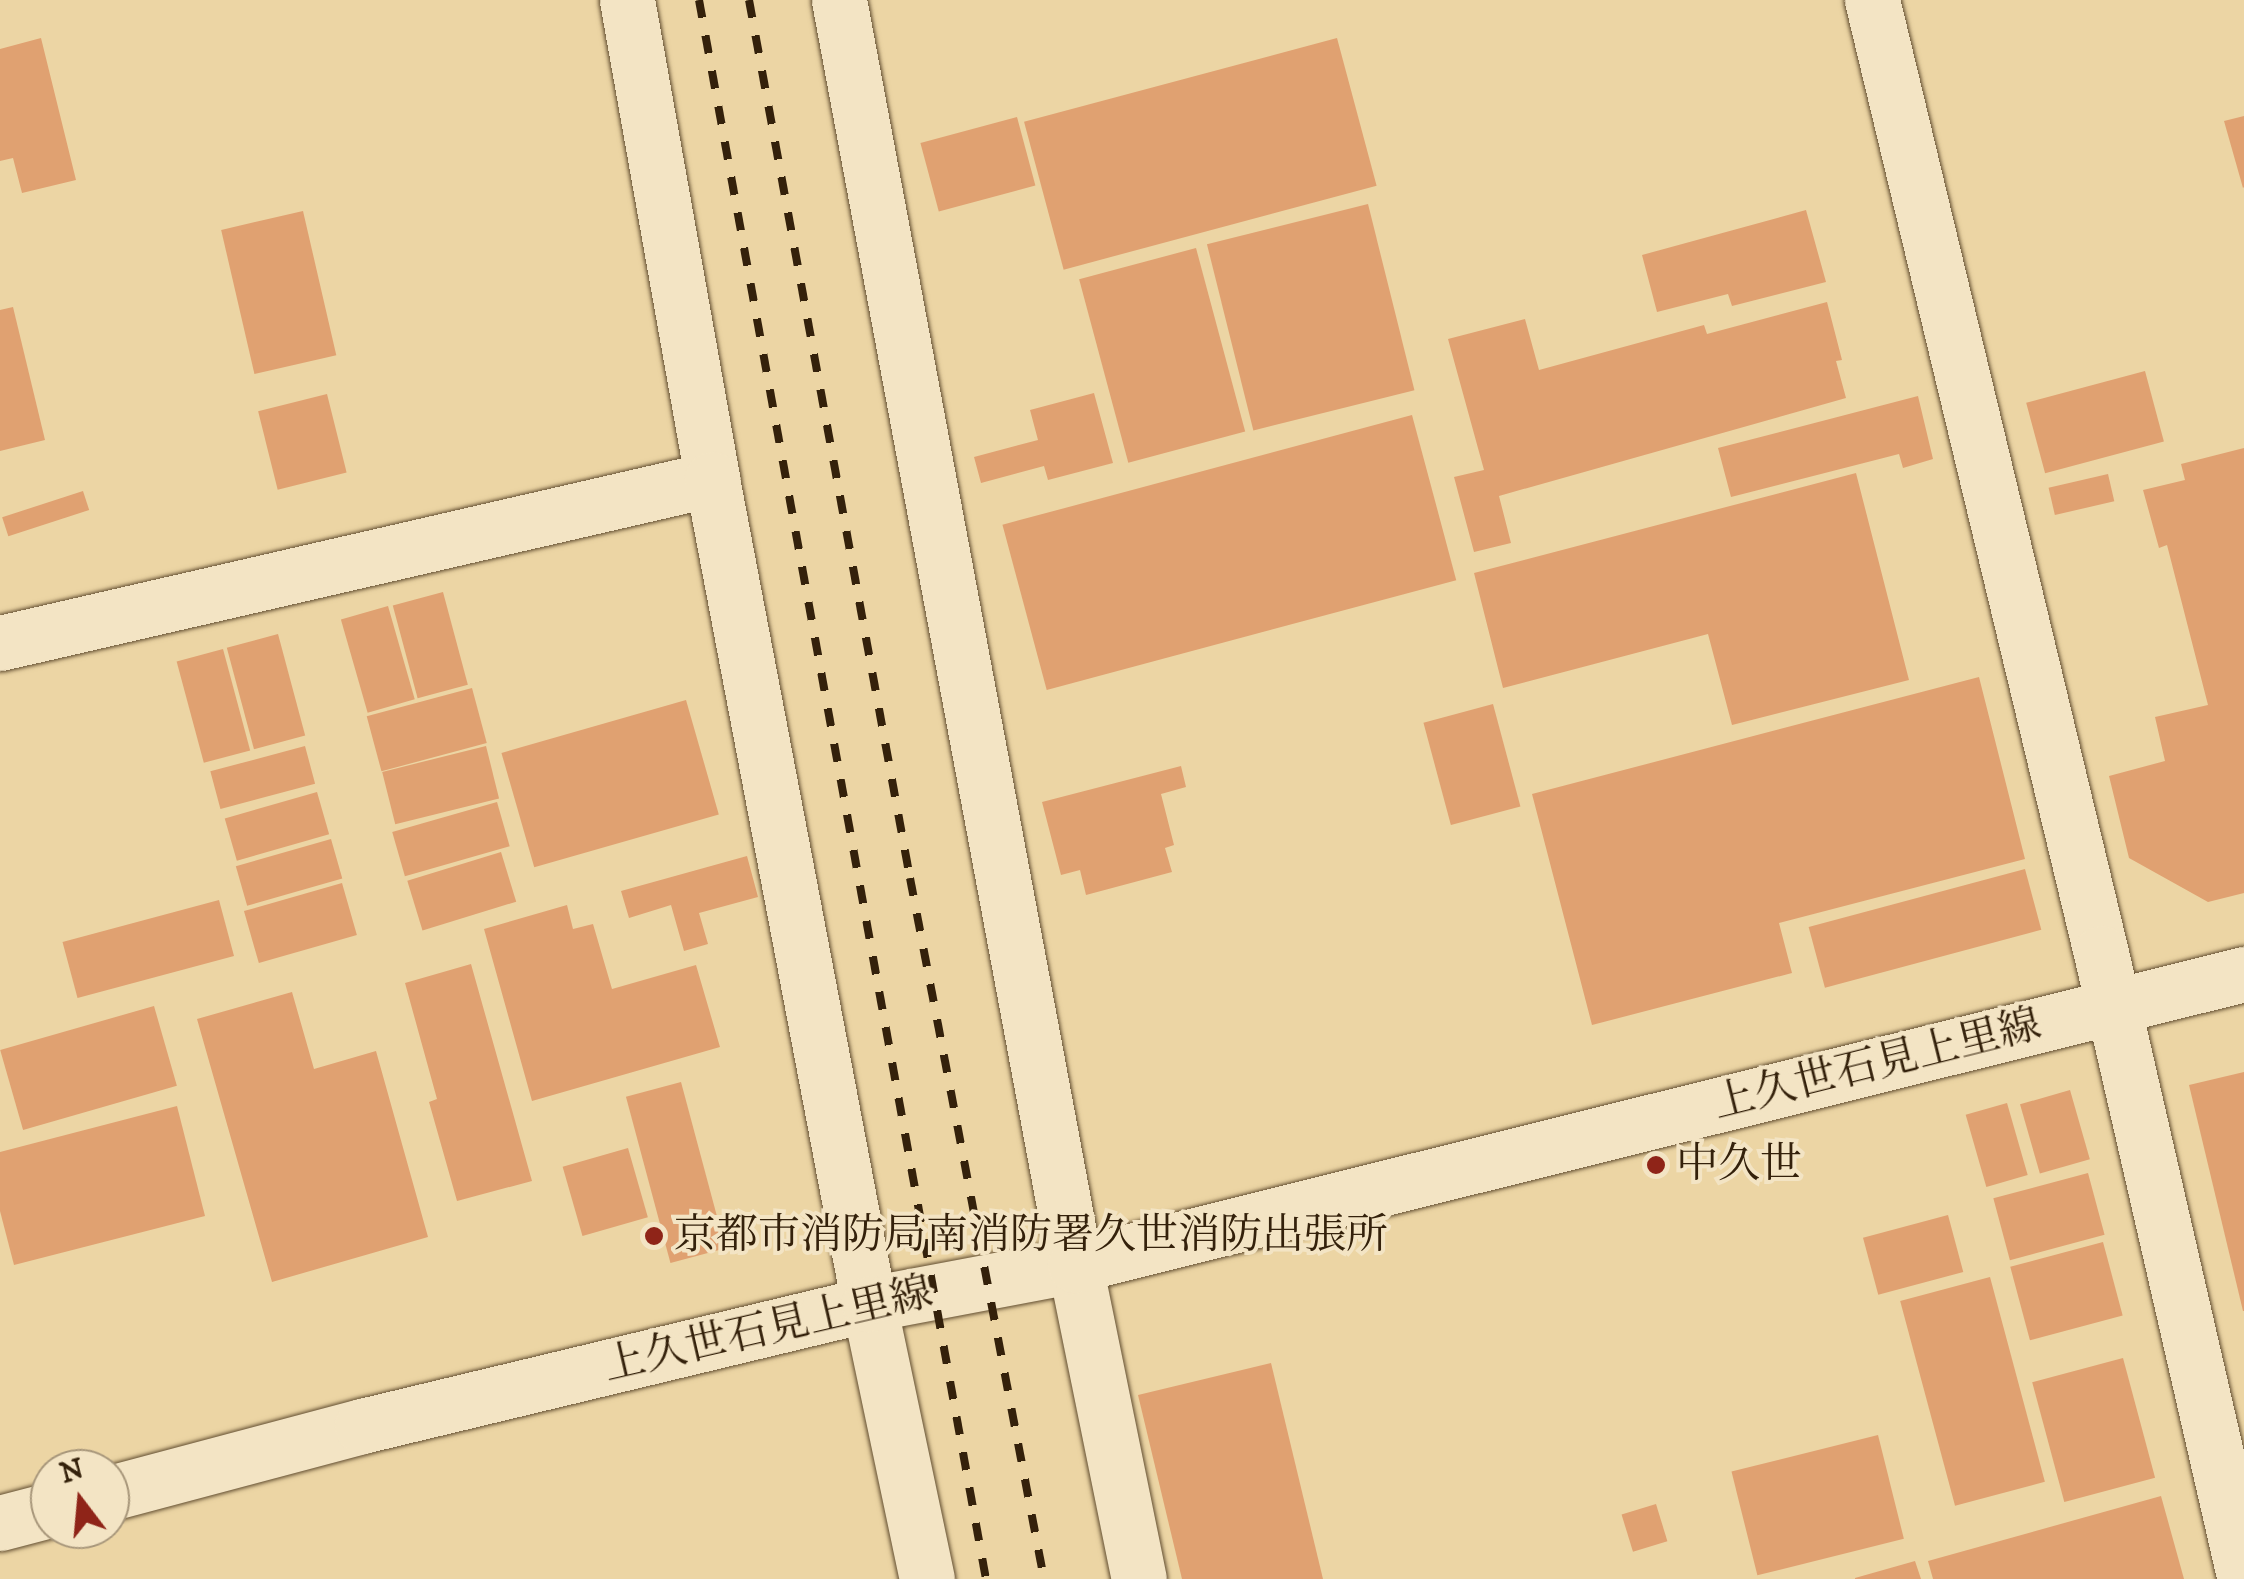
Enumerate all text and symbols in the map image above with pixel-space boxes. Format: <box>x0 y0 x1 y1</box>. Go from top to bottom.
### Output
street label: 上久世石見上里線 <box>1708 1000 2046 1130</box>
place label: 中久世 <box>1676 1140 1802 1190</box>
marker: 中久世 <box>1645 1154 1667 1176</box>
place label: 京都市消防局南消防署久世消防出張所 <box>674 1211 1388 1261</box>
marker: 京都市消防局南消防署久世消防出張所 <box>643 1225 665 1247</box>
street label: 上久世石見上里線 <box>599 1268 937 1392</box>
north arrow <box>30 1449 130 1549</box>
text: N <box>56 1452 88 1492</box>

